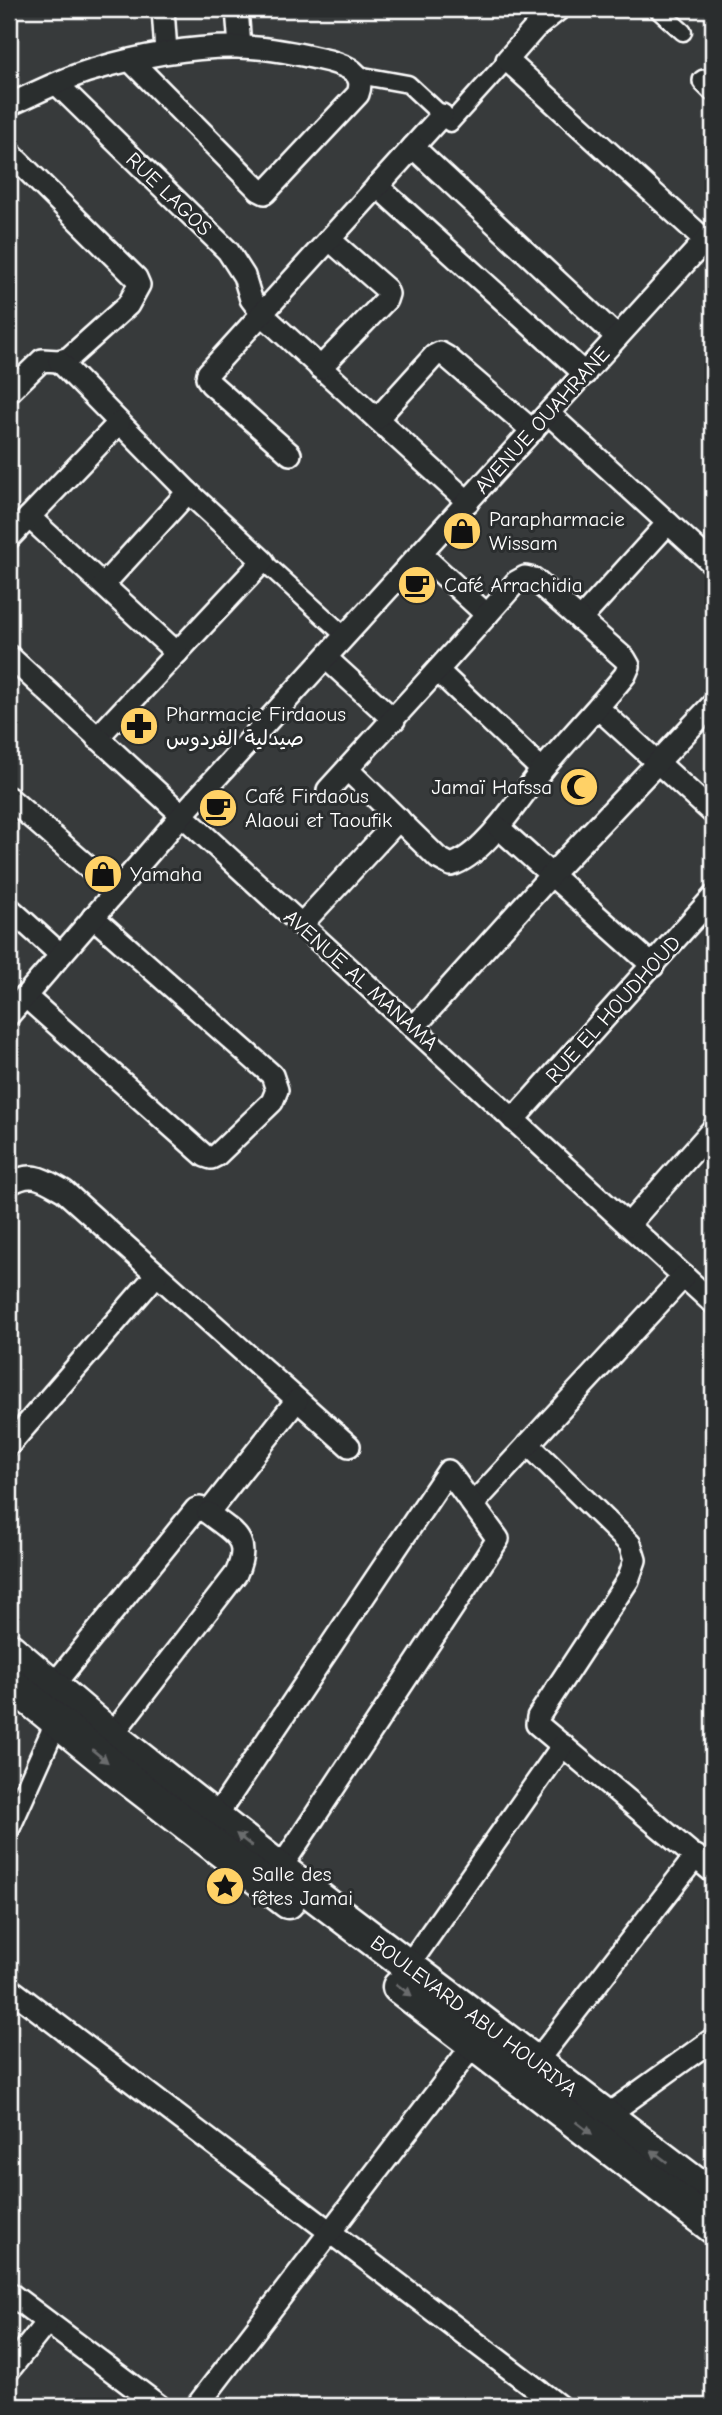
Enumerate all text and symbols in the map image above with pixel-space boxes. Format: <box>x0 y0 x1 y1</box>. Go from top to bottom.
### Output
street label: RUE LAGOS <box>121 147 217 241</box>
street label: AVENUE OUAHRANE <box>470 342 614 498</box>
place label: Parapharmacie Wissam <box>489 507 625 555</box>
shop icon: Parapharmacie Wissam <box>441 510 483 552</box>
cafe icon: Café Arrachidia <box>396 564 438 606</box>
place label: Café Arrachidia <box>444 573 583 597</box>
place label: Pharmacie Firdaous صيدلية الفردوس <box>166 702 346 752</box>
pharmacy icon: Pharmacie Firdaous صيدلية الفردوس <box>118 705 160 747</box>
mosque icon: Jamaï Hafssa <box>558 766 600 808</box>
place label: Jamaï Hafssa <box>431 775 552 799</box>
place label: Café Firdaous Alaoui et Taoufik <box>245 784 392 832</box>
cafe icon: Café Firdaous Alaoui et Taoufik <box>197 787 239 829</box>
shop icon: Yamaha <box>82 853 124 895</box>
place label: Yamaha <box>130 862 202 886</box>
street label: AVENUE AL MANAMA <box>279 905 443 1055</box>
street label: RUE EL HOUDHOUD <box>541 930 685 1088</box>
one-way arrow <box>91 1748 108 1763</box>
one-way arrow <box>235 1833 253 1848</box>
place label: Salle des fêtes Jamai <box>251 1862 353 1910</box>
place icon: Salle des fêtes Jamai <box>204 1865 246 1907</box>
street label: BOULEVARD ABU HOURIYA <box>366 1930 582 2102</box>
one-way arrow <box>394 1983 412 1998</box>
one-way arrow <box>575 2121 593 2136</box>
one-way arrow <box>650 2149 668 2163</box>

